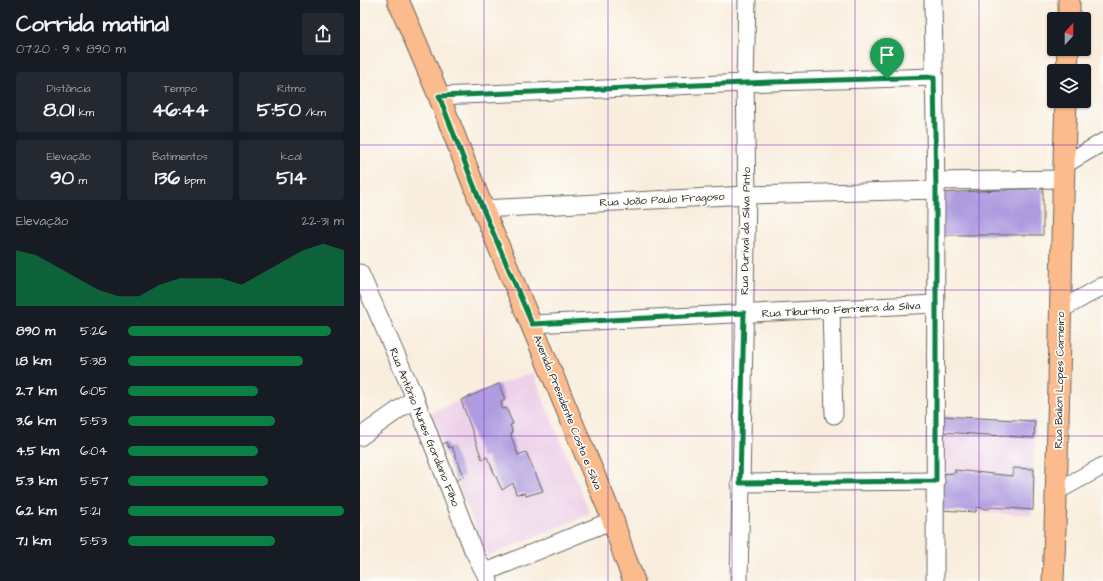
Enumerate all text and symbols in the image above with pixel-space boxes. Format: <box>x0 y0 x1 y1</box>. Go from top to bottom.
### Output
text: Corrida matinal <box>16 9 169 40</box>
north arrow <box>1047 12 1091 56</box>
map controls <box>1047 12 1091 108</box>
button: share <box>302 13 344 55</box>
pin <box>870 38 904 79</box>
text: 07:20 · 9 × 890 m <box>16 40 126 58</box>
icon: arrive <box>876 44 898 66</box>
button: layers <box>1047 64 1091 108</box>
text: Distância <box>47 81 91 96</box>
text: Tempo <box>163 81 197 96</box>
text: Ritmo <box>277 81 306 96</box>
text: 8.01 <box>43 96 74 124</box>
text: 46:44 <box>152 96 208 124</box>
text: 5:50 <box>257 96 301 124</box>
text: km <box>74 105 94 120</box>
text: /km <box>301 105 326 120</box>
text: Elevação <box>47 149 91 164</box>
text: Batimentos <box>152 149 208 164</box>
text: kcal <box>281 149 302 164</box>
text: 90 <box>50 164 74 192</box>
text: 136 <box>155 164 180 192</box>
text: 514 <box>276 164 307 192</box>
street label: Rua Durival da Silva Pinto <box>737 166 754 295</box>
text: m <box>74 173 87 188</box>
text: bpm <box>180 173 205 188</box>
street label: Rua João Paulo Fragoso <box>599 189 726 211</box>
text: Elevação <box>16 212 68 230</box>
text: 22–31 m <box>301 212 344 230</box>
street label: Rua Tiburtino Ferreira da Silva <box>761 298 921 321</box>
street label: Rua Bailon Lopes Carneiro <box>1051 311 1068 449</box>
text: 890 m <box>16 322 55 340</box>
text: 5:26 <box>80 322 107 340</box>
street label: Avenida Presidente Costa e Silva <box>530 333 606 492</box>
street label: Rua Antônio Nunes Gordiano Filho <box>386 346 464 509</box>
text: 1.8 km <box>16 352 51 370</box>
text: 5:38 <box>80 352 106 370</box>
text: 2.7 km <box>16 382 57 400</box>
text: 6:05 <box>80 382 108 400</box>
text: 3.6 km <box>16 412 56 430</box>
text: 5:53 <box>80 412 107 430</box>
text: 4.5 km <box>16 442 59 460</box>
text: 6:04 <box>80 442 107 460</box>
text: 5.3 km <box>16 472 57 490</box>
text: 5:57 <box>80 472 109 490</box>
text: 6.2 km <box>16 502 57 520</box>
text: 5:21 <box>80 502 100 520</box>
text: 7.1 km <box>16 532 51 550</box>
text: 5:53 <box>80 532 107 550</box>

